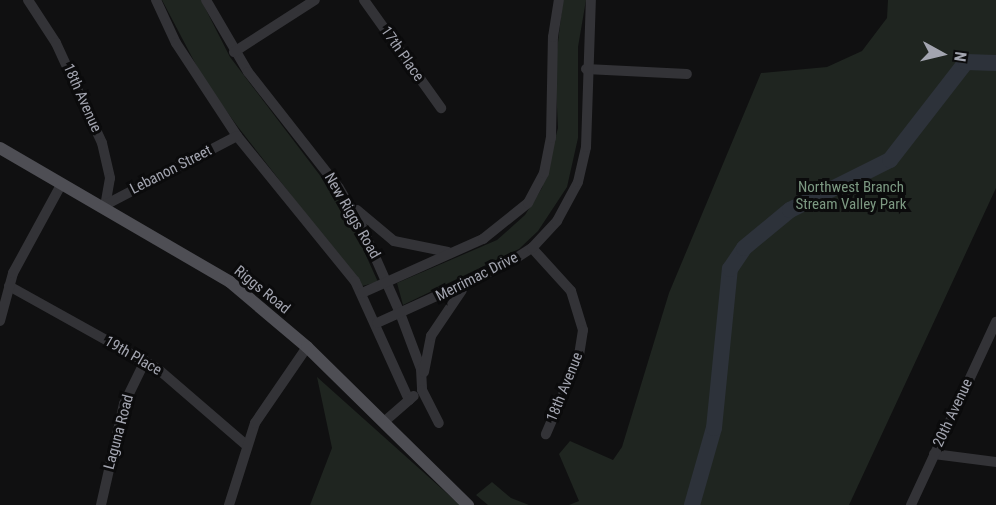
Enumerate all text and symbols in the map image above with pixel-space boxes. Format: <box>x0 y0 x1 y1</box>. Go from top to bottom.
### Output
street label: 17th Place <box>377 23 427 85</box>
north arrow <box>912 24 972 84</box>
text: N <box>950 50 970 63</box>
street label: 18th Avenue <box>59 61 105 135</box>
street label: Lebanon Street <box>127 142 215 198</box>
street label: New Riggs Road <box>320 170 384 262</box>
park label: Northwest Branch Stream Valley Park <box>795 178 907 213</box>
street label: Merrimac Drive <box>433 249 521 305</box>
street label: Riggs Road <box>230 262 294 318</box>
street label: 19th Place <box>101 332 165 380</box>
street label: 18th Avenue <box>543 350 587 424</box>
street label: 20th Avenue <box>929 376 977 450</box>
street label: Laguna Road <box>100 392 138 472</box>

